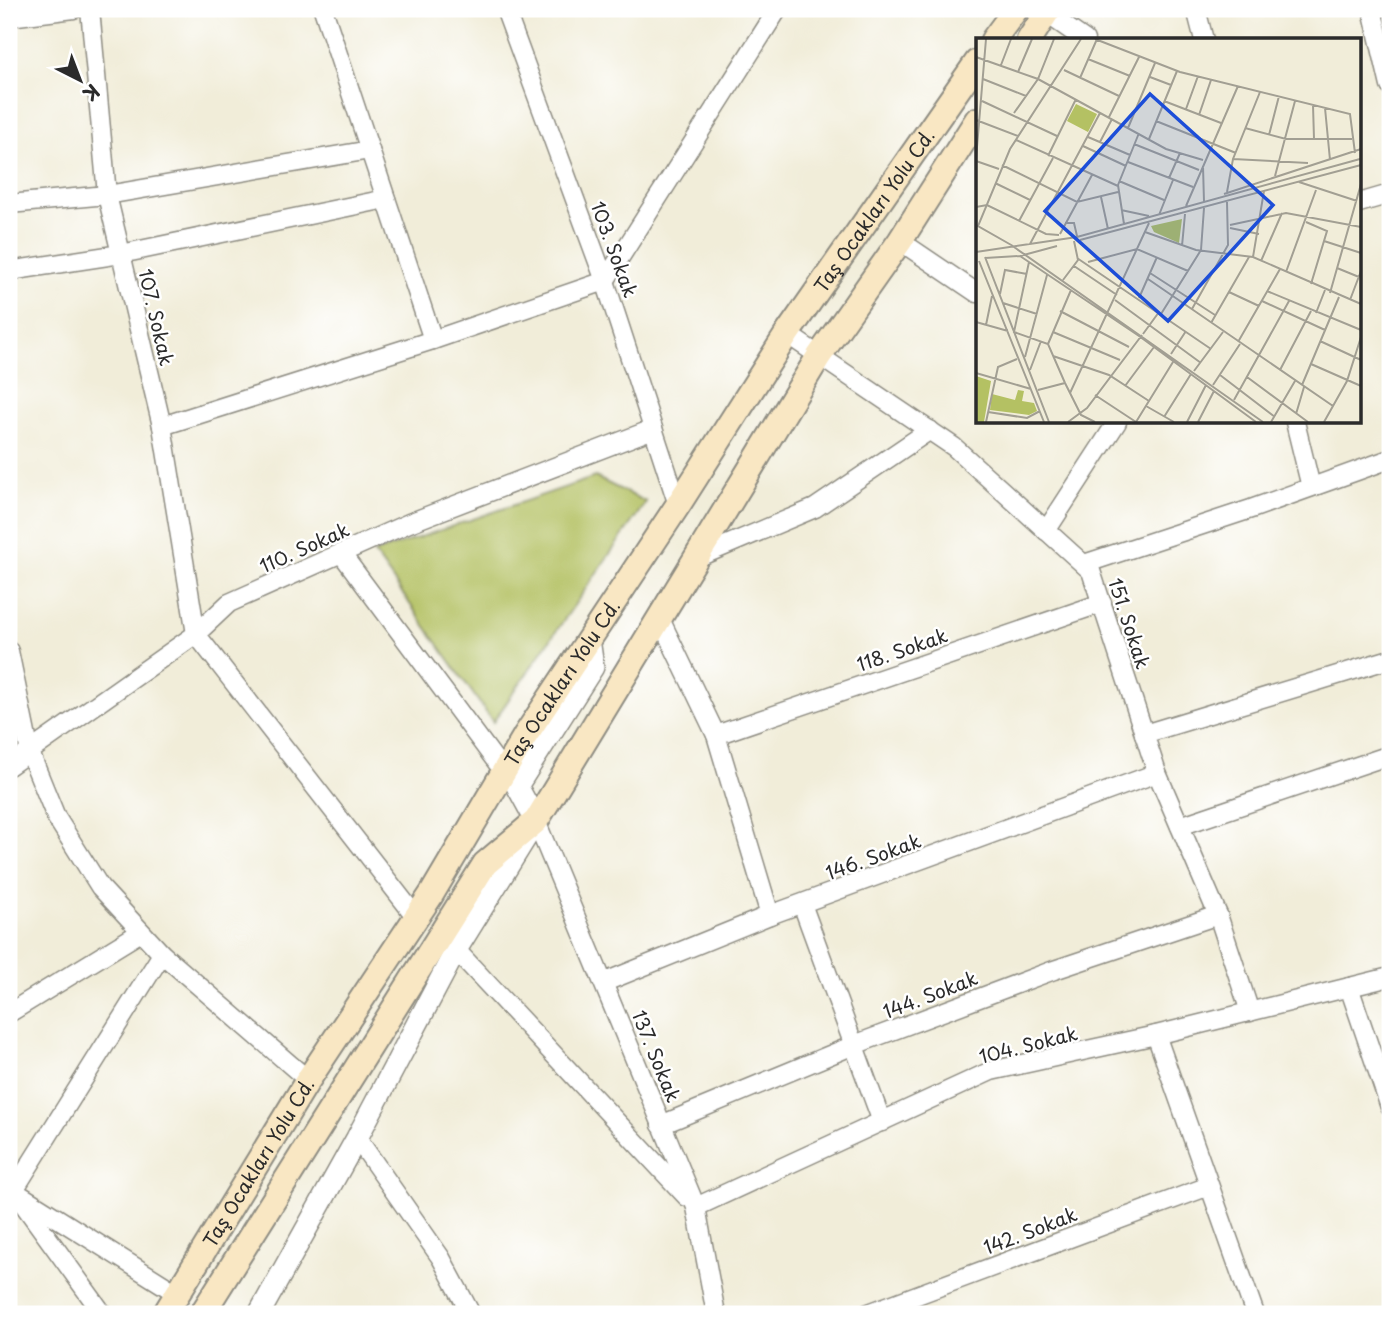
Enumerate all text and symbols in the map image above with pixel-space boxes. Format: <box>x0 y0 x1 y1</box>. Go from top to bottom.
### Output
inset map <box>976 38 1360 424</box>
north arrow <box>46 46 116 116</box>
text: K <box>77 78 107 108</box>
street label: Taş Ocakları Yolu Cd. <box>807 123 940 298</box>
street label: 103. Sokak <box>585 197 645 301</box>
street label: 107. Sokak <box>132 266 182 368</box>
street label: 110. Sokak <box>255 515 354 579</box>
street label: 151. Sokak <box>1102 574 1158 672</box>
street label: Taş Ocakları Yolu Cd. <box>497 593 626 771</box>
street label: 118. Sokak <box>853 620 951 678</box>
street label: 146. Sokak <box>822 826 925 886</box>
street label: 144. Sokak <box>879 963 981 1025</box>
street label: 137. Sokak <box>626 1006 688 1106</box>
street label: 104. Sokak <box>976 1018 1080 1070</box>
street label: Taş Ocakları Yolu Cd. <box>195 1072 320 1252</box>
street label: 142. Sokak <box>979 1199 1081 1261</box>

